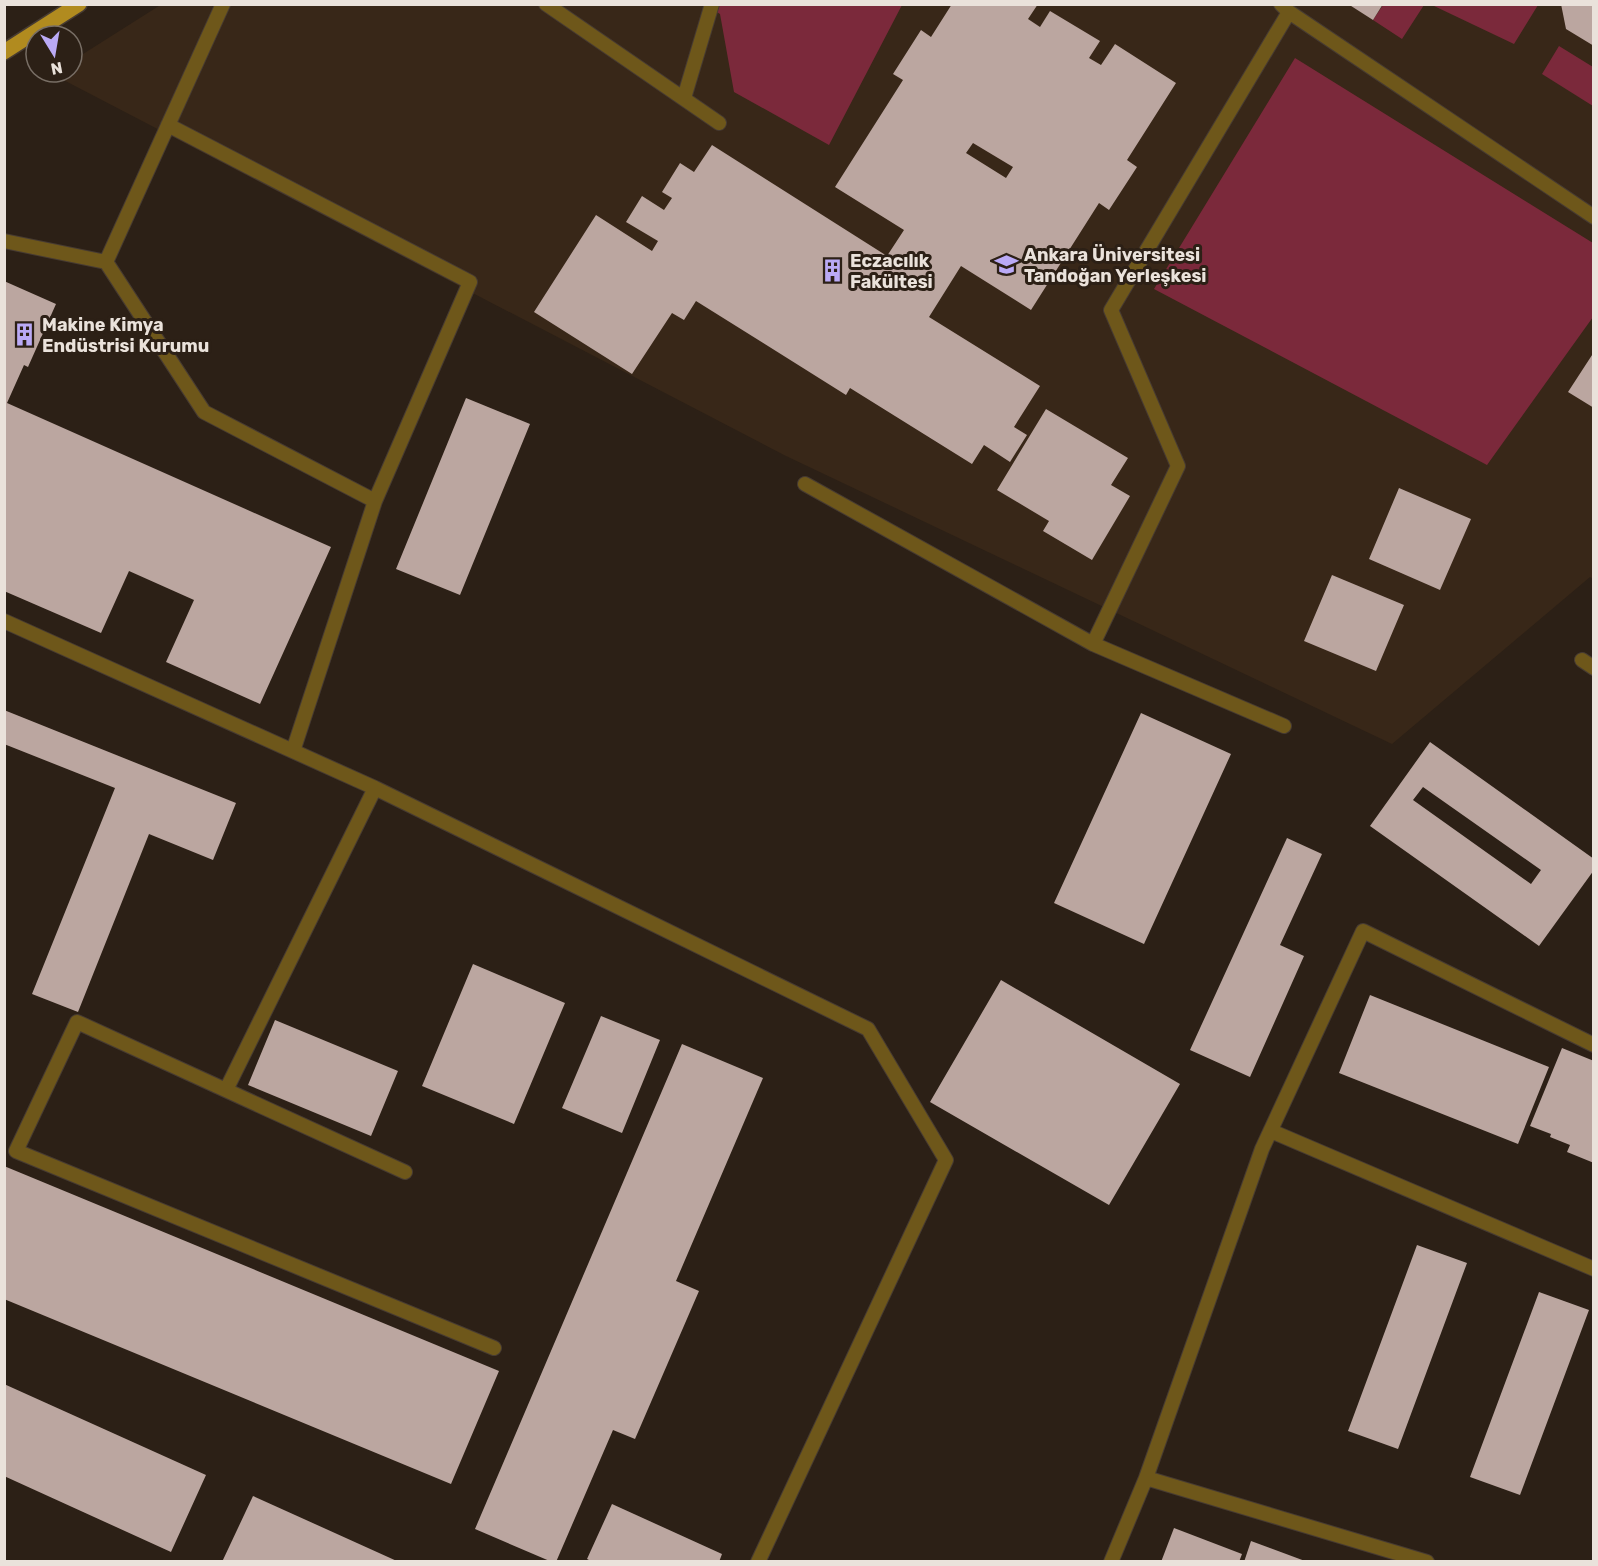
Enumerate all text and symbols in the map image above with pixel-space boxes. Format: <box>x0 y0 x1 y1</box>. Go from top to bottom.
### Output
north arrow <box>24 24 84 84</box>
text: N <box>49 58 64 79</box>
place label: Ankara Üniversitesi Tandoğan Yerleşkesi <box>1024 244 1206 287</box>
place label: Eczacılık Fakültesi <box>850 250 933 293</box>
school or university icon: Ankara Üniversitesi Tandoğan Yerleşkesi <box>993 252 1019 278</box>
building icon: Eczacılık Fakültesi <box>819 258 845 284</box>
place label: Makine Kimya Endüstrisi Kurumu <box>42 314 209 357</box>
building icon: Makine Kimya Endüstrisi Kurumu <box>11 322 37 348</box>

